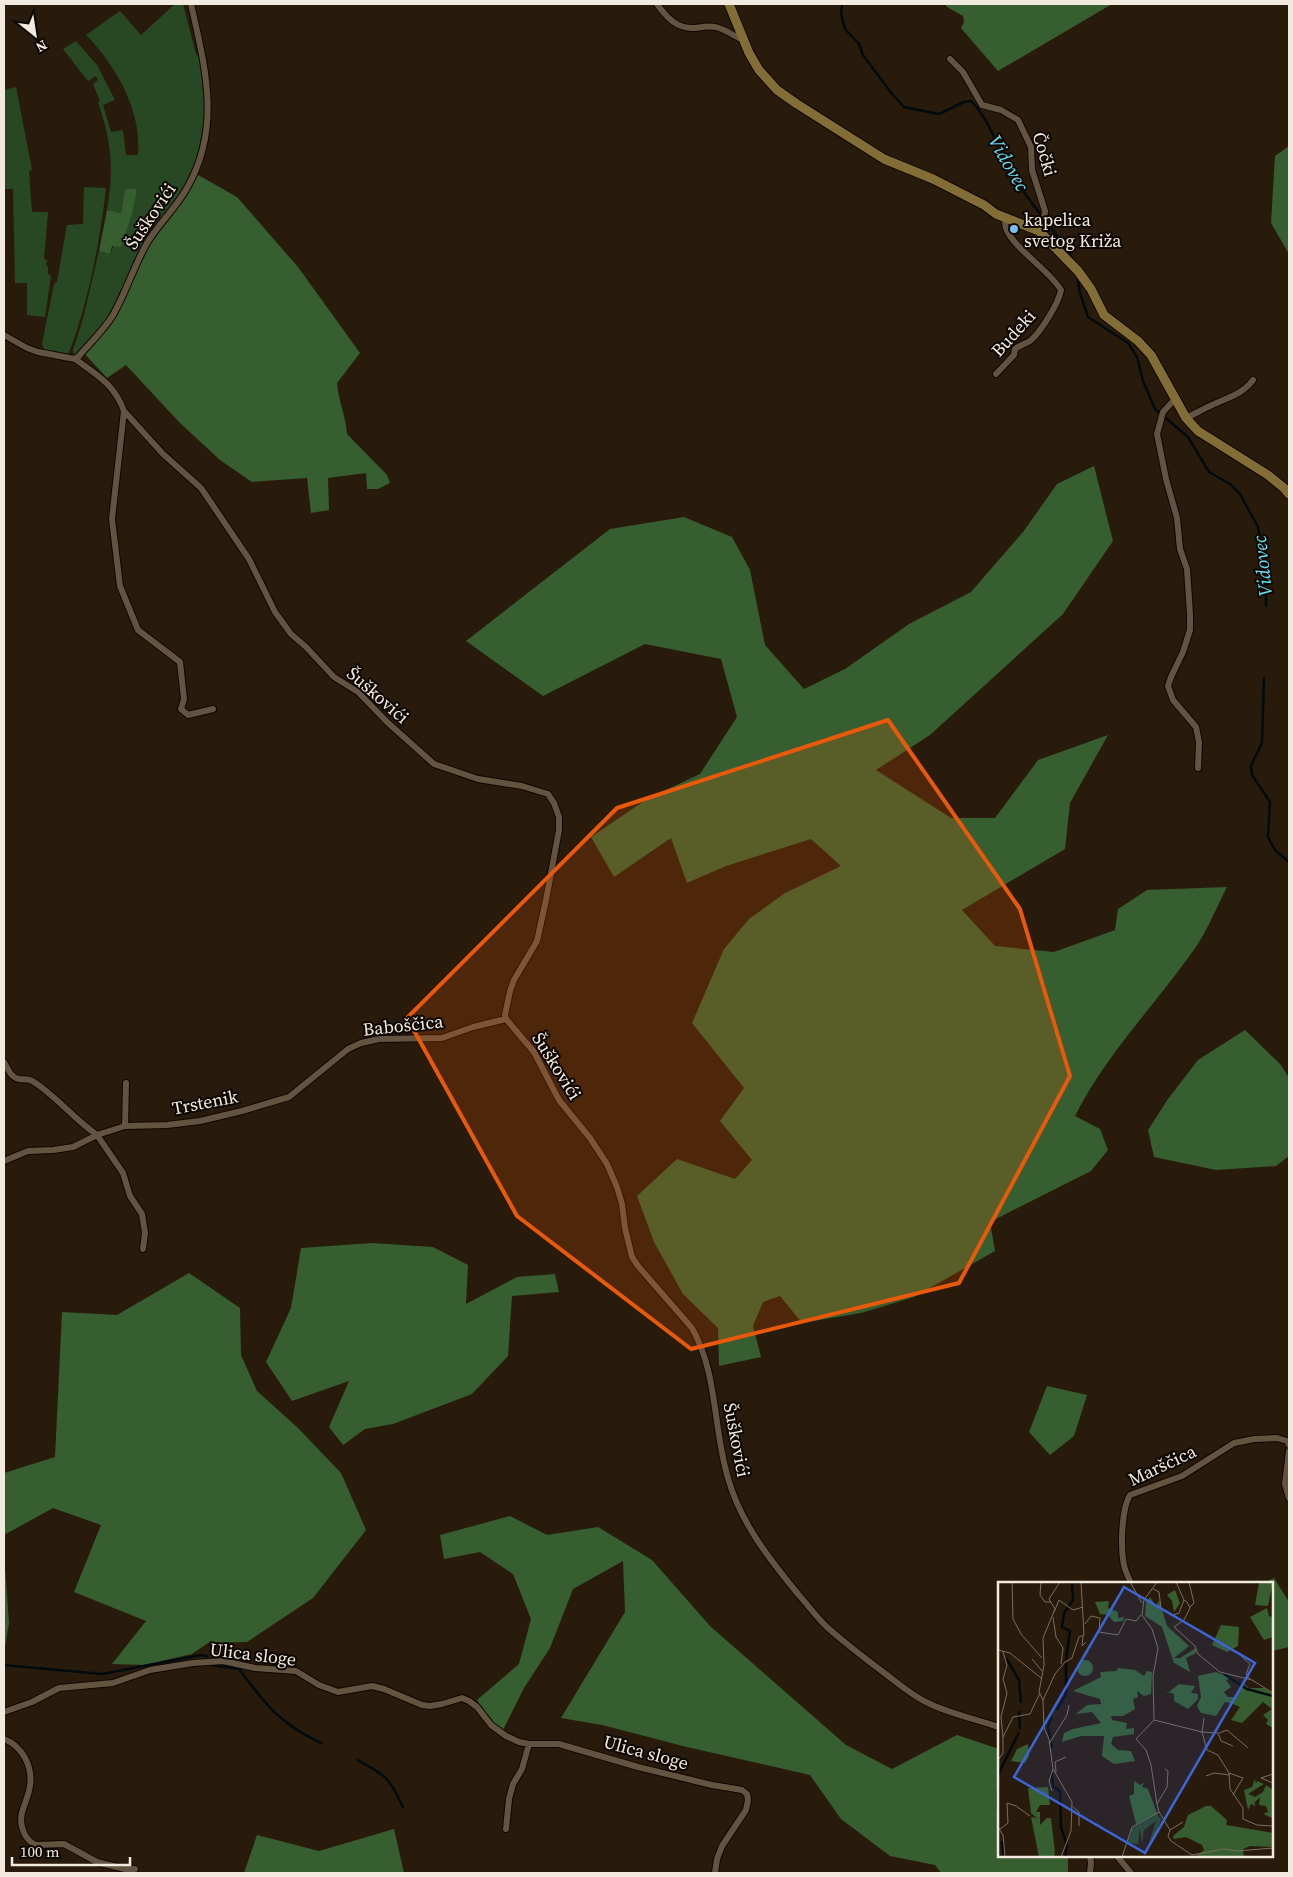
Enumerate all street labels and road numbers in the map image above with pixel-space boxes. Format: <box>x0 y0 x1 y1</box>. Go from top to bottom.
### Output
street label: Čočki <box>1027 129 1063 179</box>
street label: Šuškovići <box>119 178 181 254</box>
street label: Budeki <box>985 304 1041 362</box>
street label: Šuškovići <box>341 661 415 729</box>
street label: Baboščica <box>362 1008 445 1042</box>
street label: Šuškovići <box>526 1028 588 1104</box>
street label: Trstenik <box>170 1083 240 1121</box>
street label: Šuškovići <box>718 1401 756 1479</box>
street label: Marščica <box>1124 1438 1201 1492</box>
street label: Ulica sloge <box>208 1636 298 1672</box>
street label: Ulica sloge <box>601 1729 691 1775</box>

